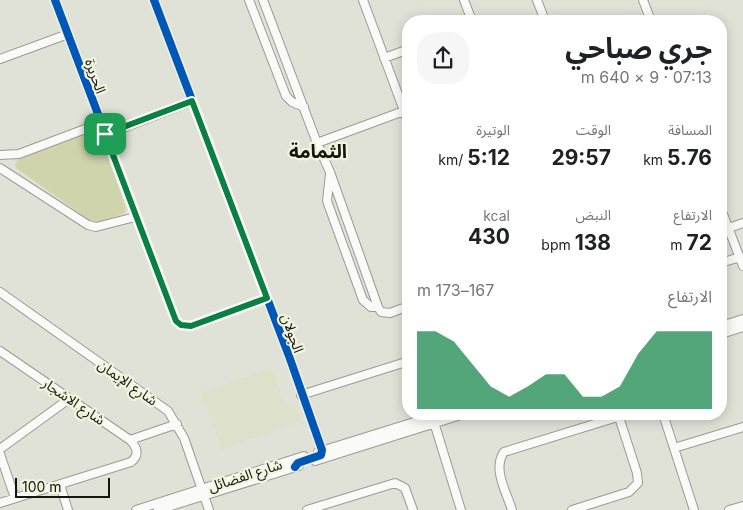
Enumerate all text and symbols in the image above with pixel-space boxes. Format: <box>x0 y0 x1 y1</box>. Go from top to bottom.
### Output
text: جري صباحي <box>565 31 712 65</box>
button: share <box>417 32 469 84</box>
street label: الحريرة <box>81 56 110 96</box>
text: 07:13 · 9 × 640 m <box>581 67 712 87</box>
pin <box>84 113 126 155</box>
icon: arrive <box>91 120 119 148</box>
text: الوتيرة <box>476 121 510 138</box>
text: الوقت <box>576 121 611 138</box>
text: المسافة <box>668 121 712 138</box>
district label: الثمامة <box>289 140 347 163</box>
text: 5:12 <box>467 145 510 170</box>
text: 29:57 <box>551 145 611 170</box>
text: 5.76 <box>667 145 712 170</box>
text: /km <box>438 151 467 168</box>
text: km <box>643 151 667 168</box>
text: النبض <box>575 206 611 223</box>
text: الارتفاع <box>674 206 712 223</box>
text: kcal <box>483 207 510 224</box>
text: 430 <box>468 224 510 249</box>
text: 138 <box>575 230 611 255</box>
text: 72 <box>687 230 712 255</box>
text: bpm <box>541 236 575 253</box>
text: m <box>670 236 687 253</box>
text: 167–173 m <box>417 280 494 300</box>
text: الارتفاع <box>668 286 712 306</box>
street label: الجولان <box>277 311 308 355</box>
street label: شارع الإيمان <box>93 355 161 411</box>
street label: شارع الاشجار <box>37 373 109 431</box>
street label: شارع الفضائل <box>206 455 285 498</box>
scale bar <box>15 475 110 498</box>
text: 100 m <box>22 478 62 495</box>

